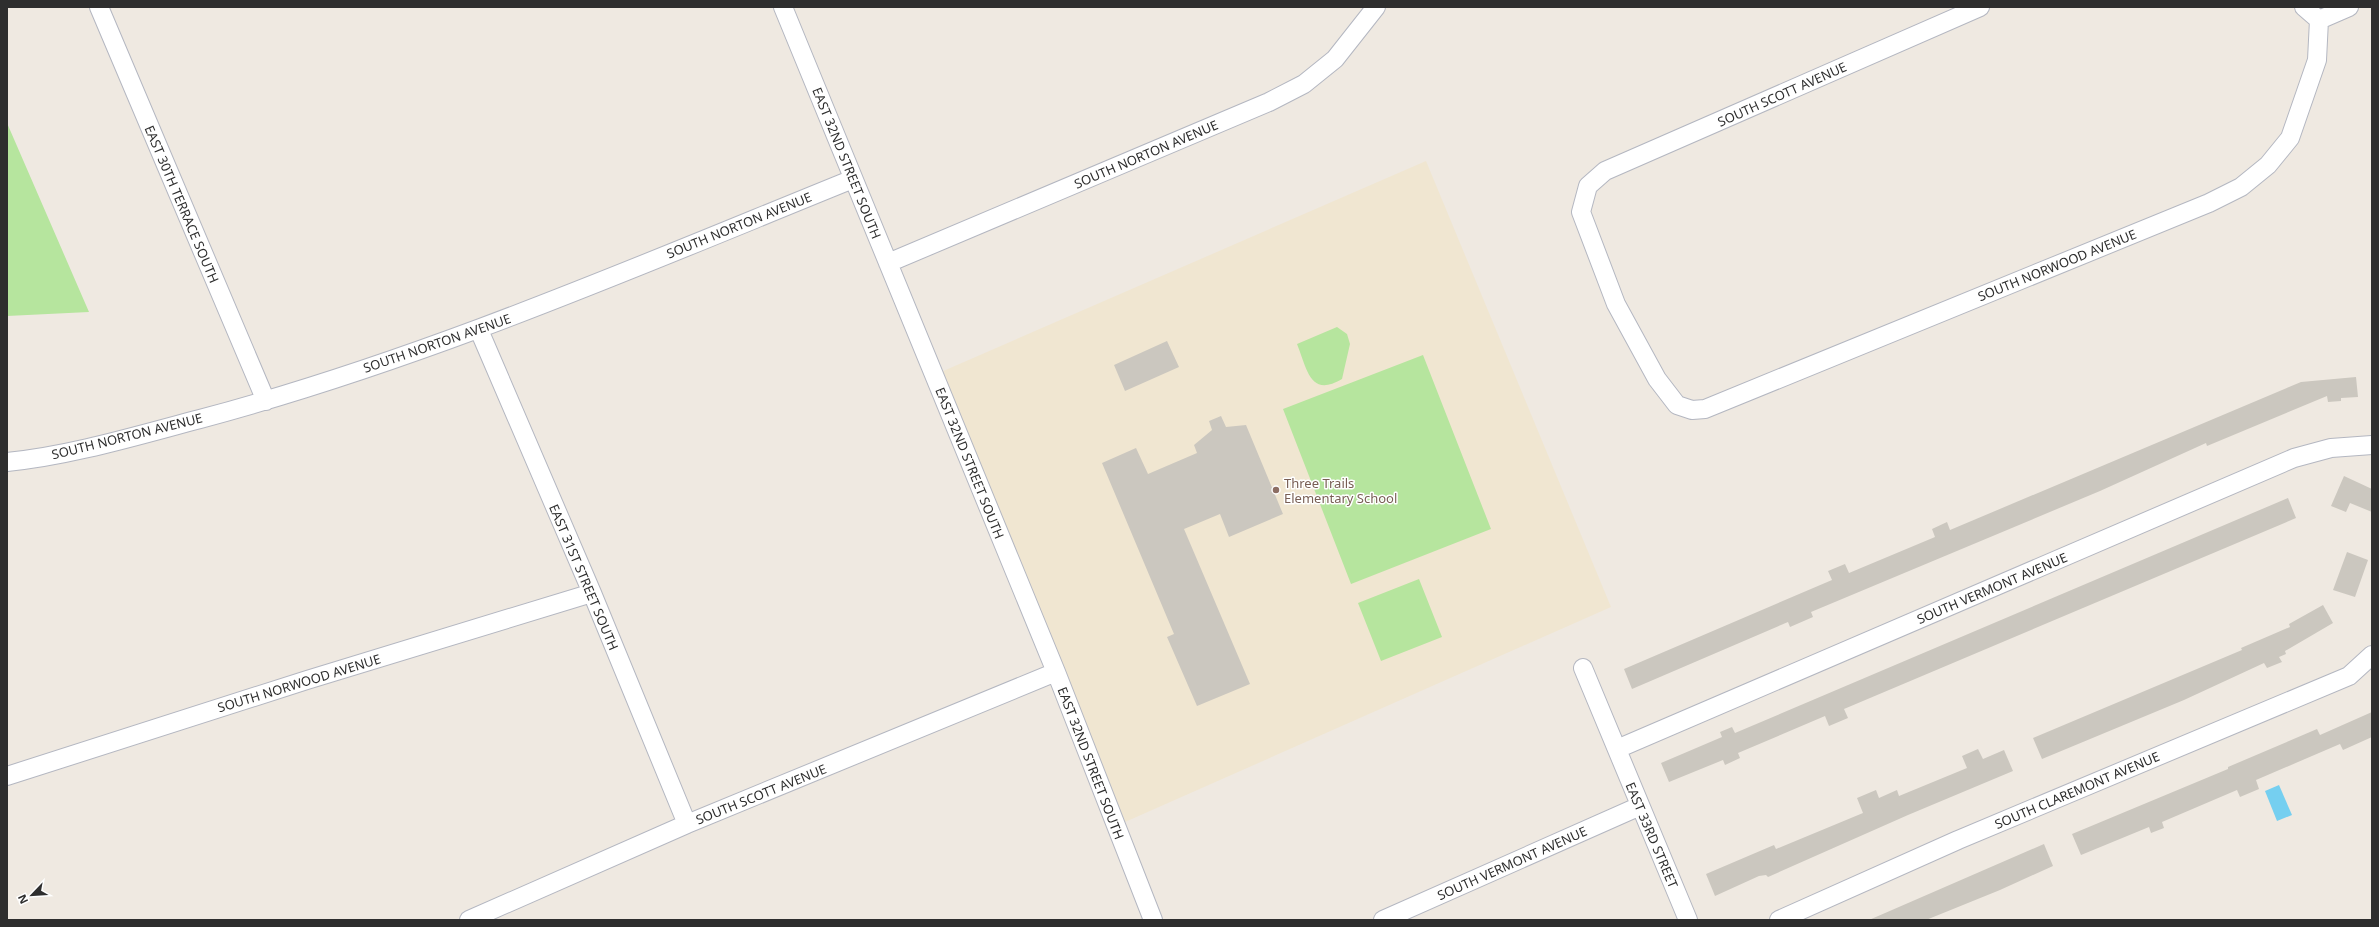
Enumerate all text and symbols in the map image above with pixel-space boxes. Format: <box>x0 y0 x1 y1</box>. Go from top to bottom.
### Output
street label: SOUTH SCOTT AVENUE <box>1715 57 1849 131</box>
street label: EAST 32ND STREET SOUTH <box>808 84 886 242</box>
street label: SOUTH NORTON AVENUE <box>1071 115 1221 193</box>
street label: EAST 30TH TERRACE SOUTH <box>141 122 223 286</box>
street label: SOUTH NORTON AVENUE <box>664 188 814 262</box>
street label: SOUTH NORWOOD AVENUE <box>1975 225 2139 305</box>
street label: SOUTH NORTON AVENUE <box>361 309 513 377</box>
street label: EAST 32ND STREET SOUTH <box>931 384 1009 542</box>
street label: SOUTH NORTON AVENUE <box>50 409 204 463</box>
place label: Three Trails Elementary School <box>1284 474 1397 507</box>
marker: Three Trails Elementary School <box>1271 485 1281 495</box>
street label: EAST 31ST STREET SOUTH <box>545 501 623 653</box>
street label: SOUTH VERMONT AVENUE <box>1914 548 2070 628</box>
street label: SOUTH NORWOOD AVENUE <box>215 650 383 716</box>
street label: EAST 32ND STREET SOUTH <box>1054 684 1128 842</box>
street label: SOUTH CLAREMONT AVENUE <box>1992 747 2162 833</box>
street label: SOUTH SCOTT AVENUE <box>693 760 829 828</box>
street label: EAST 33RD STREET <box>1622 779 1683 891</box>
street label: SOUTH VERMONT AVENUE <box>1434 822 1590 904</box>
north arrow <box>12 875 52 915</box>
text: N <box>14 892 31 907</box>

